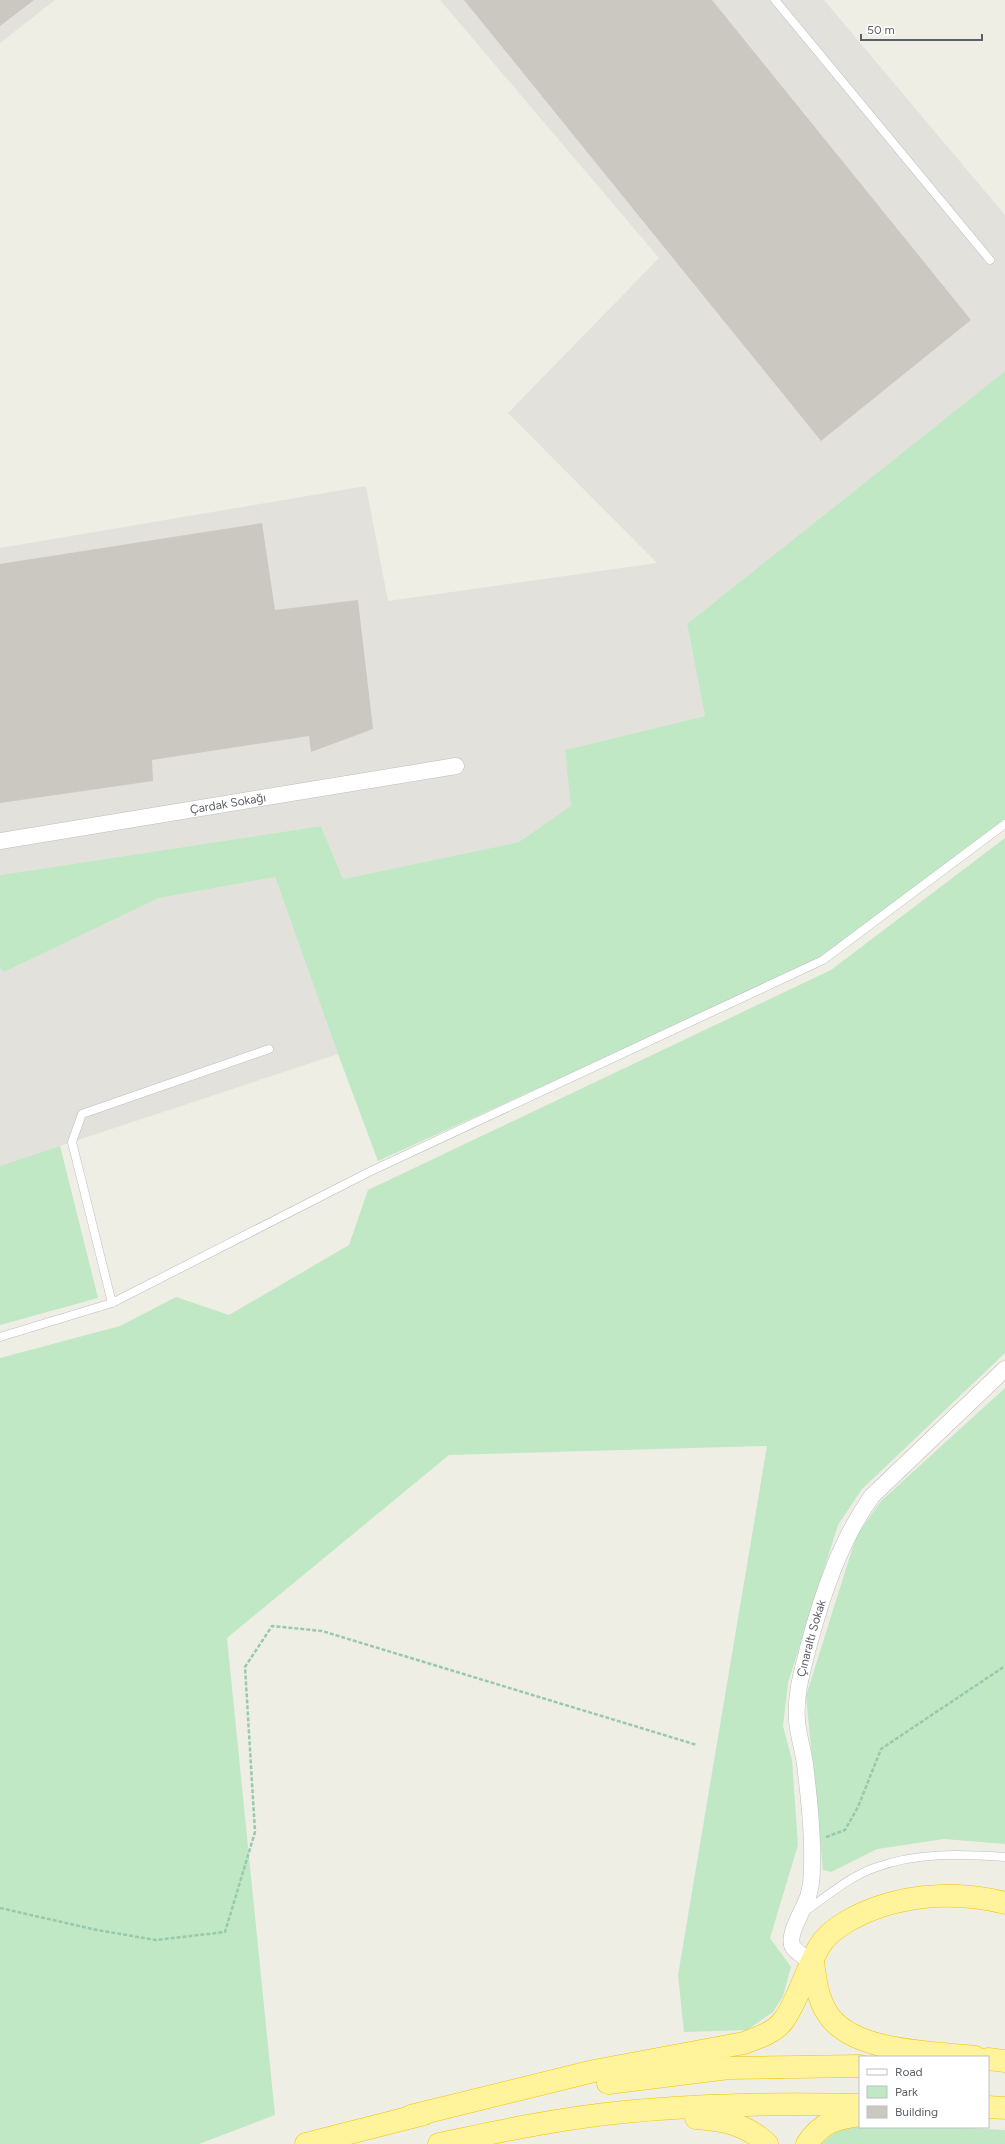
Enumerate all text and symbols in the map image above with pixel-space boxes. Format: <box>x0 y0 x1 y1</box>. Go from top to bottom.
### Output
scale bar <box>861 16 982 42</box>
text: 50 m <box>867 23 895 37</box>
street label: Çardak Sokağı <box>189 790 267 817</box>
street label: Çınaraltı Sokak <box>794 1598 829 1678</box>
legend <box>859 2056 989 2128</box>
text: Road <box>895 2065 923 2079</box>
text: Park <box>895 2085 918 2099</box>
text: Building <box>895 2105 938 2119</box>

